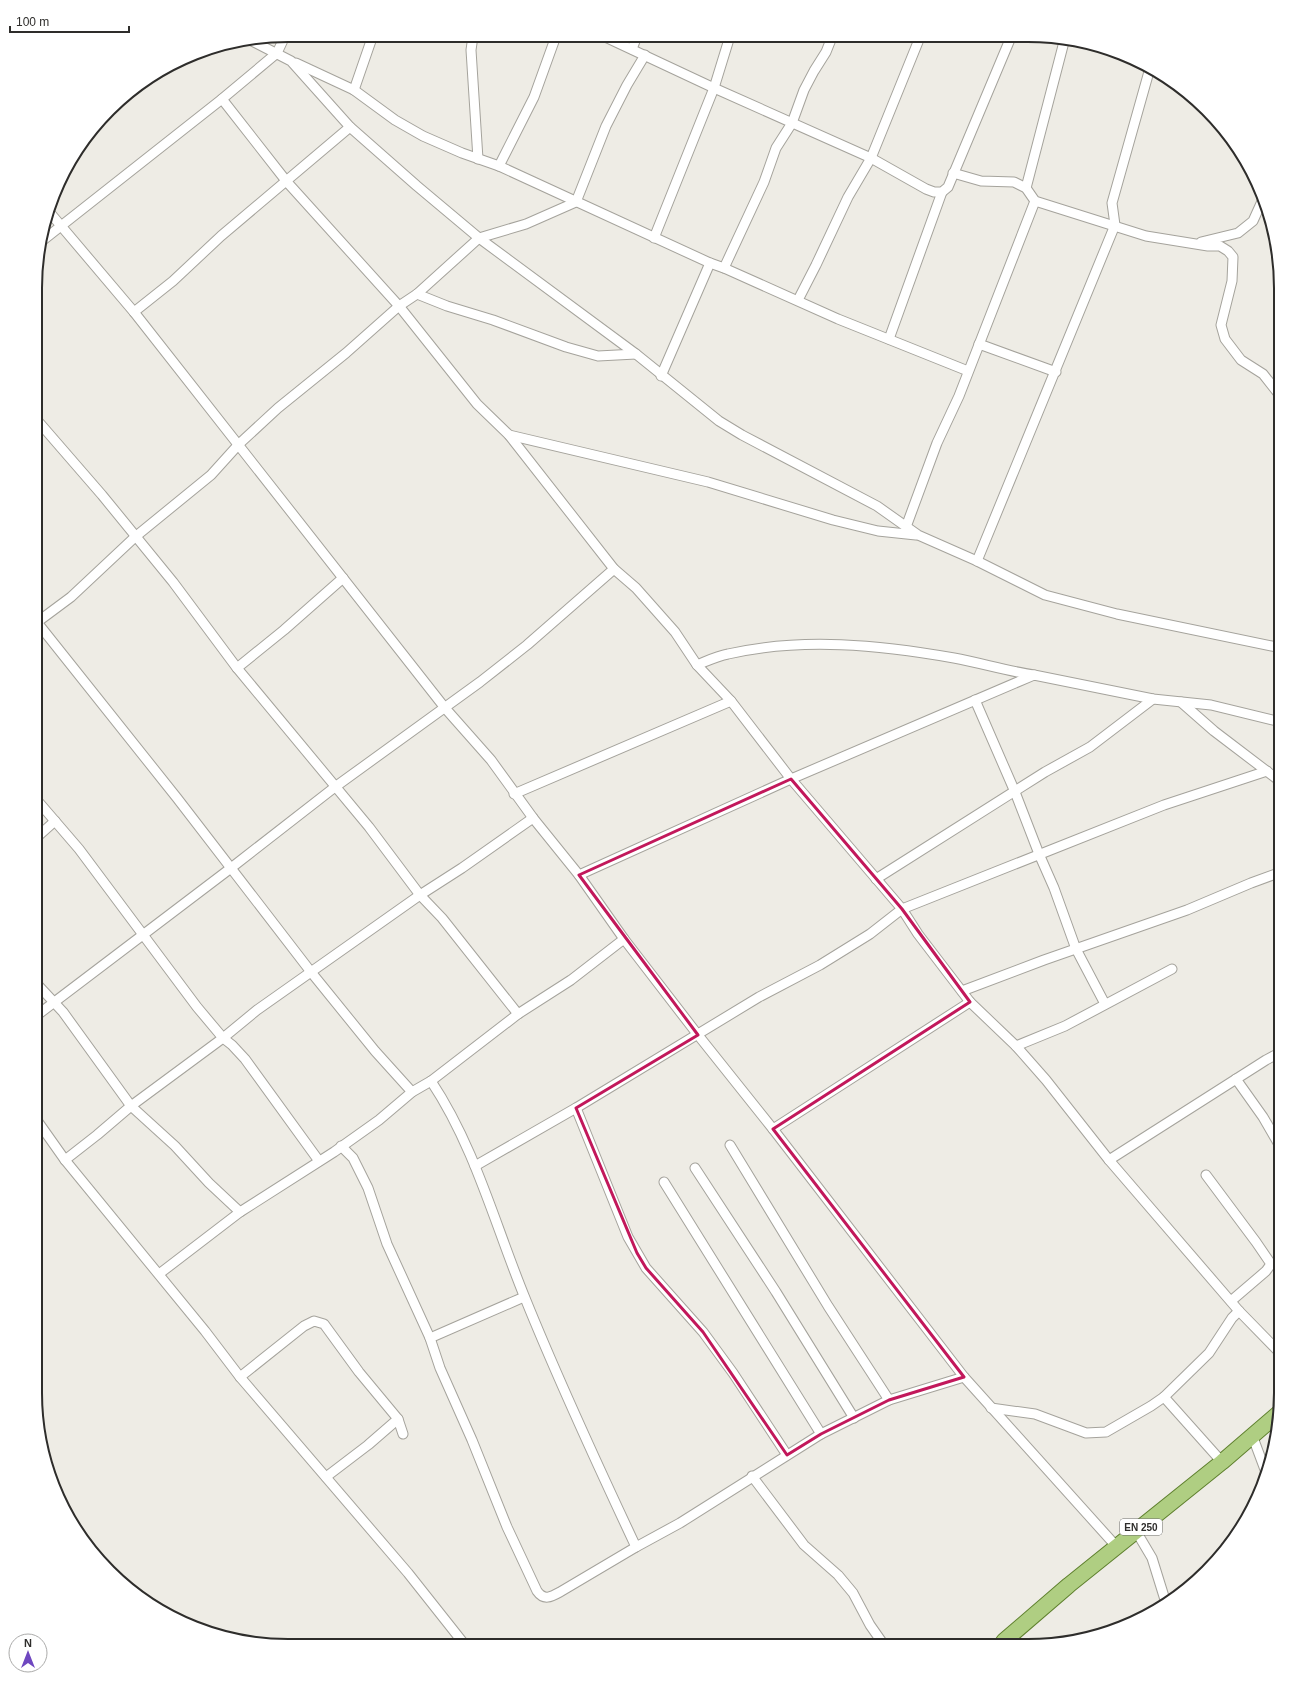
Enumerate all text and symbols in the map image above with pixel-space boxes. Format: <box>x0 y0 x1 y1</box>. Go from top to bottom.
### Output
scale bar <box>10 8 129 34</box>
text: 100 m <box>16 15 49 29</box>
road number: EN 250 <box>1120 1519 1162 1535</box>
north arrow <box>8 1633 48 1673</box>
text: N <box>24 1637 32 1649</box>

